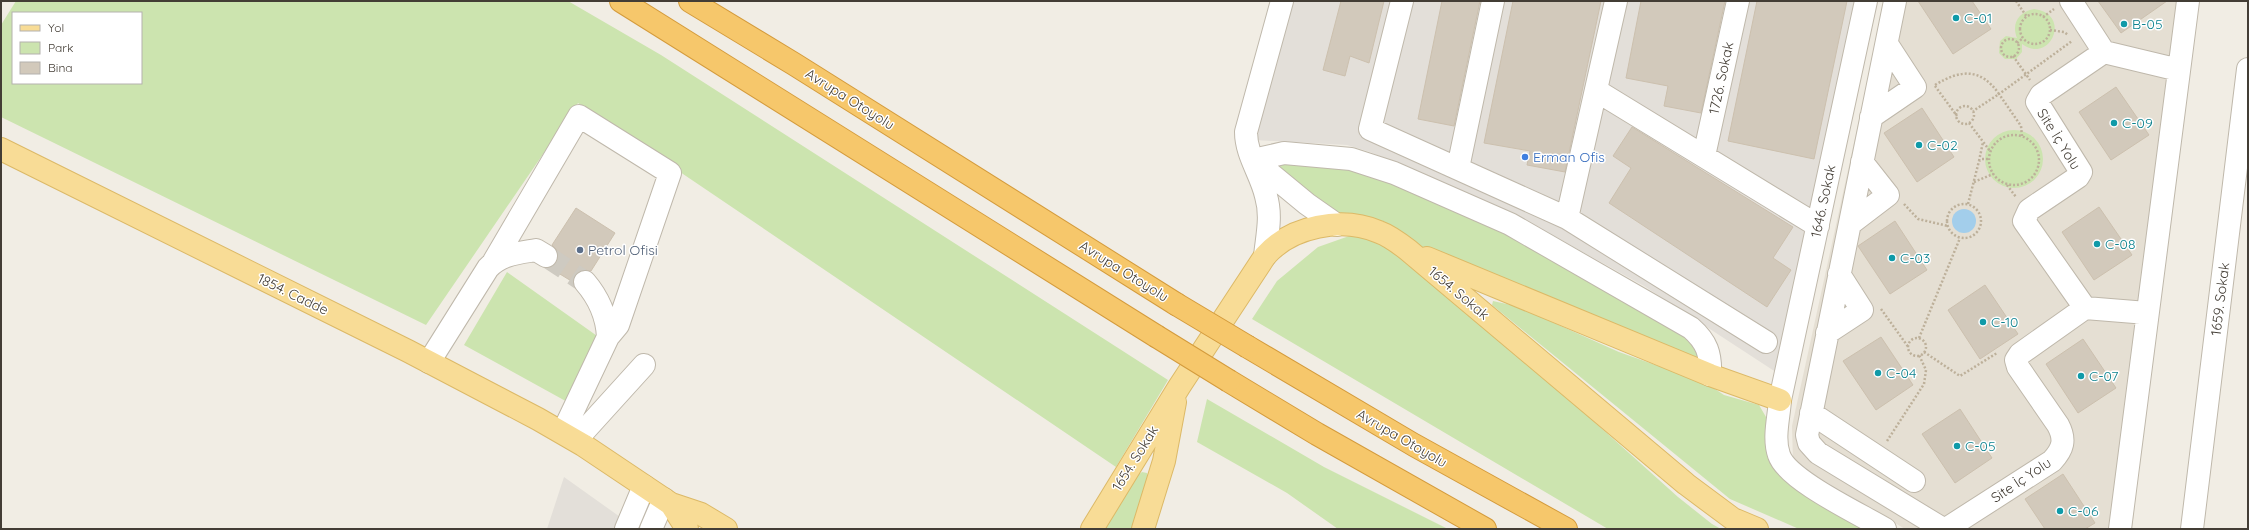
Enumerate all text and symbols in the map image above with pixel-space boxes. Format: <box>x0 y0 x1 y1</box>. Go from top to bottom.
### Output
place label: C-01 <box>1964 9 1992 27</box>
legend <box>12 12 142 84</box>
marker: C-01 <box>1951 13 1961 23</box>
place label: B-05 <box>2132 15 2163 33</box>
marker: B-05 <box>2119 19 2129 29</box>
text: Yol <box>48 20 64 35</box>
text: Park <box>48 40 73 55</box>
street label: 1726. Sokak <box>1705 40 1737 116</box>
text: Bina <box>48 60 73 75</box>
street label: Avrupa Otoyolu <box>802 64 898 134</box>
street label: Site İç Yolu <box>2033 105 2085 173</box>
place label: C-09 <box>2122 114 2153 132</box>
marker: C-09 <box>2109 118 2119 128</box>
place label: C-02 <box>1927 136 1958 154</box>
marker: C-02 <box>1914 140 1924 150</box>
place label: Erman Ofis <box>1533 148 1605 166</box>
marker: Erman Ofis <box>1520 152 1530 162</box>
street label: 1646. Sokak <box>1807 163 1839 239</box>
place label: C-08 <box>2105 235 2136 253</box>
street label: Avrupa Otoyolu <box>1076 236 1172 306</box>
marker: C-08 <box>2092 239 2102 249</box>
place label: Petrol Ofisi <box>588 241 658 259</box>
marker: Petrol Ofisi <box>575 245 585 255</box>
place label: C-03 <box>1900 249 1930 267</box>
marker: C-03 <box>1887 253 1897 263</box>
street label: 1659. Sokak <box>2207 261 2233 337</box>
street label: 1654. Sokak <box>1425 262 1493 324</box>
street label: 1854. Cadde <box>255 269 331 319</box>
place label: C-10 <box>1991 313 2018 331</box>
marker: C-10 <box>1978 317 1988 327</box>
place label: C-04 <box>1886 364 1916 382</box>
place label: C-07 <box>2089 367 2118 385</box>
marker: C-04 <box>1873 368 1883 378</box>
marker: C-07 <box>2076 371 2086 381</box>
street label: Avrupa Otoyolu <box>1354 405 1450 471</box>
street label: 1654. Sokak <box>1108 422 1162 494</box>
place label: C-05 <box>1965 437 1996 455</box>
marker: C-05 <box>1952 441 1962 451</box>
street label: Site İç Yolu <box>1988 453 2054 507</box>
place label: C-06 <box>2068 502 2099 520</box>
marker: C-06 <box>2055 506 2065 516</box>

